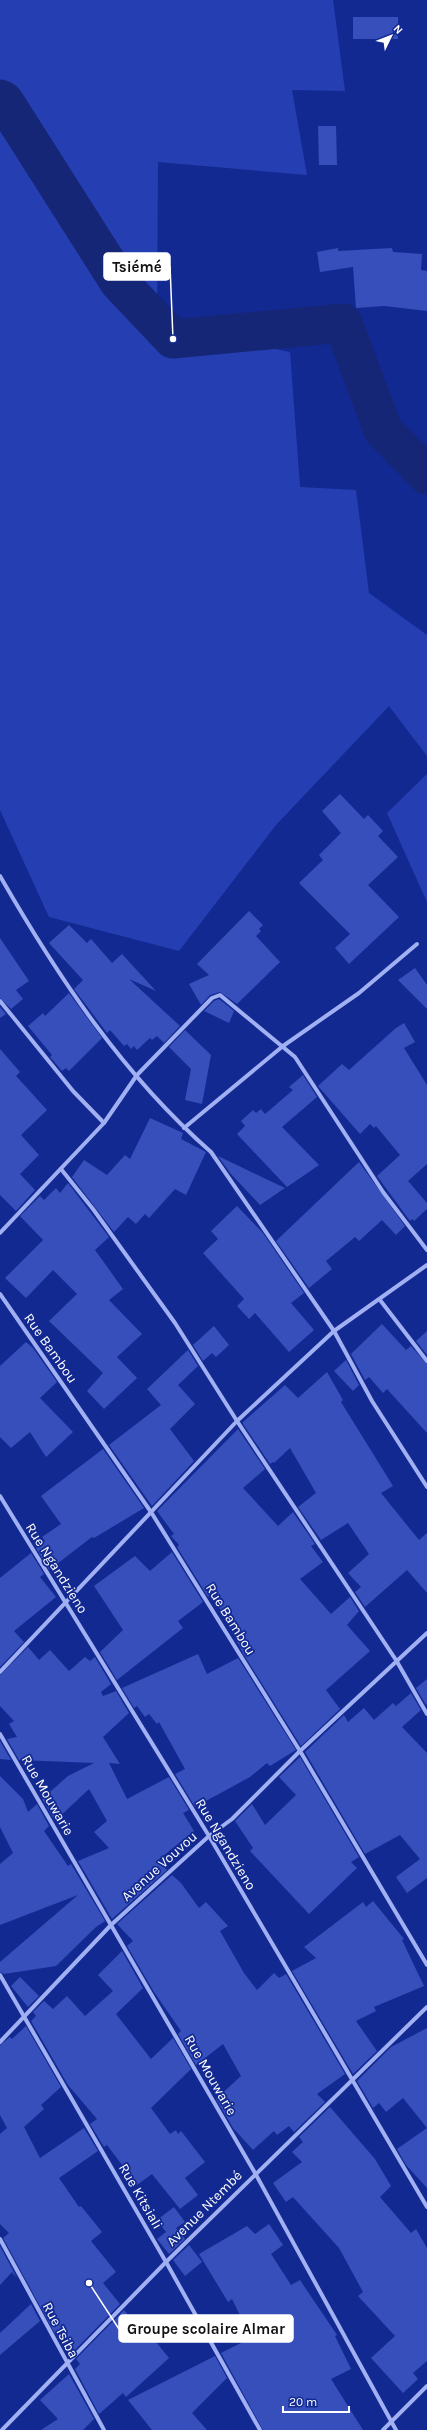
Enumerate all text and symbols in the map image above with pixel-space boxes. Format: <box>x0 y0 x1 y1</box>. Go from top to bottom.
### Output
north arrow <box>371 16 411 56</box>
text: N <box>391 22 405 37</box>
callout: Tsiémé <box>104 253 170 280</box>
text: Tsiémé <box>112 258 162 276</box>
street label: Rue Bambou <box>20 1310 81 1387</box>
street label: Rue Ngandzieno <box>22 1520 91 1617</box>
street label: Rue Bambou <box>202 1580 259 1658</box>
street label: Rue Mouwarie <box>18 1752 77 1838</box>
street label: Rue Ngandzieno <box>192 1795 260 1893</box>
street label: Avenue Vouvou <box>118 1828 201 1905</box>
street label: Rue Mouwarie <box>181 2032 240 2118</box>
street label: Rue Kitsiali <box>115 2160 166 2232</box>
street label: Avenue Ntembé <box>163 2167 246 2250</box>
street label: Rue Tsiba <box>39 2299 82 2361</box>
callout: Groupe scolaire Almar <box>119 2315 293 2342</box>
text: Groupe scolaire Almar <box>127 2320 285 2338</box>
scale bar <box>283 2388 349 2414</box>
text: 20 m <box>289 2395 317 2409</box>

